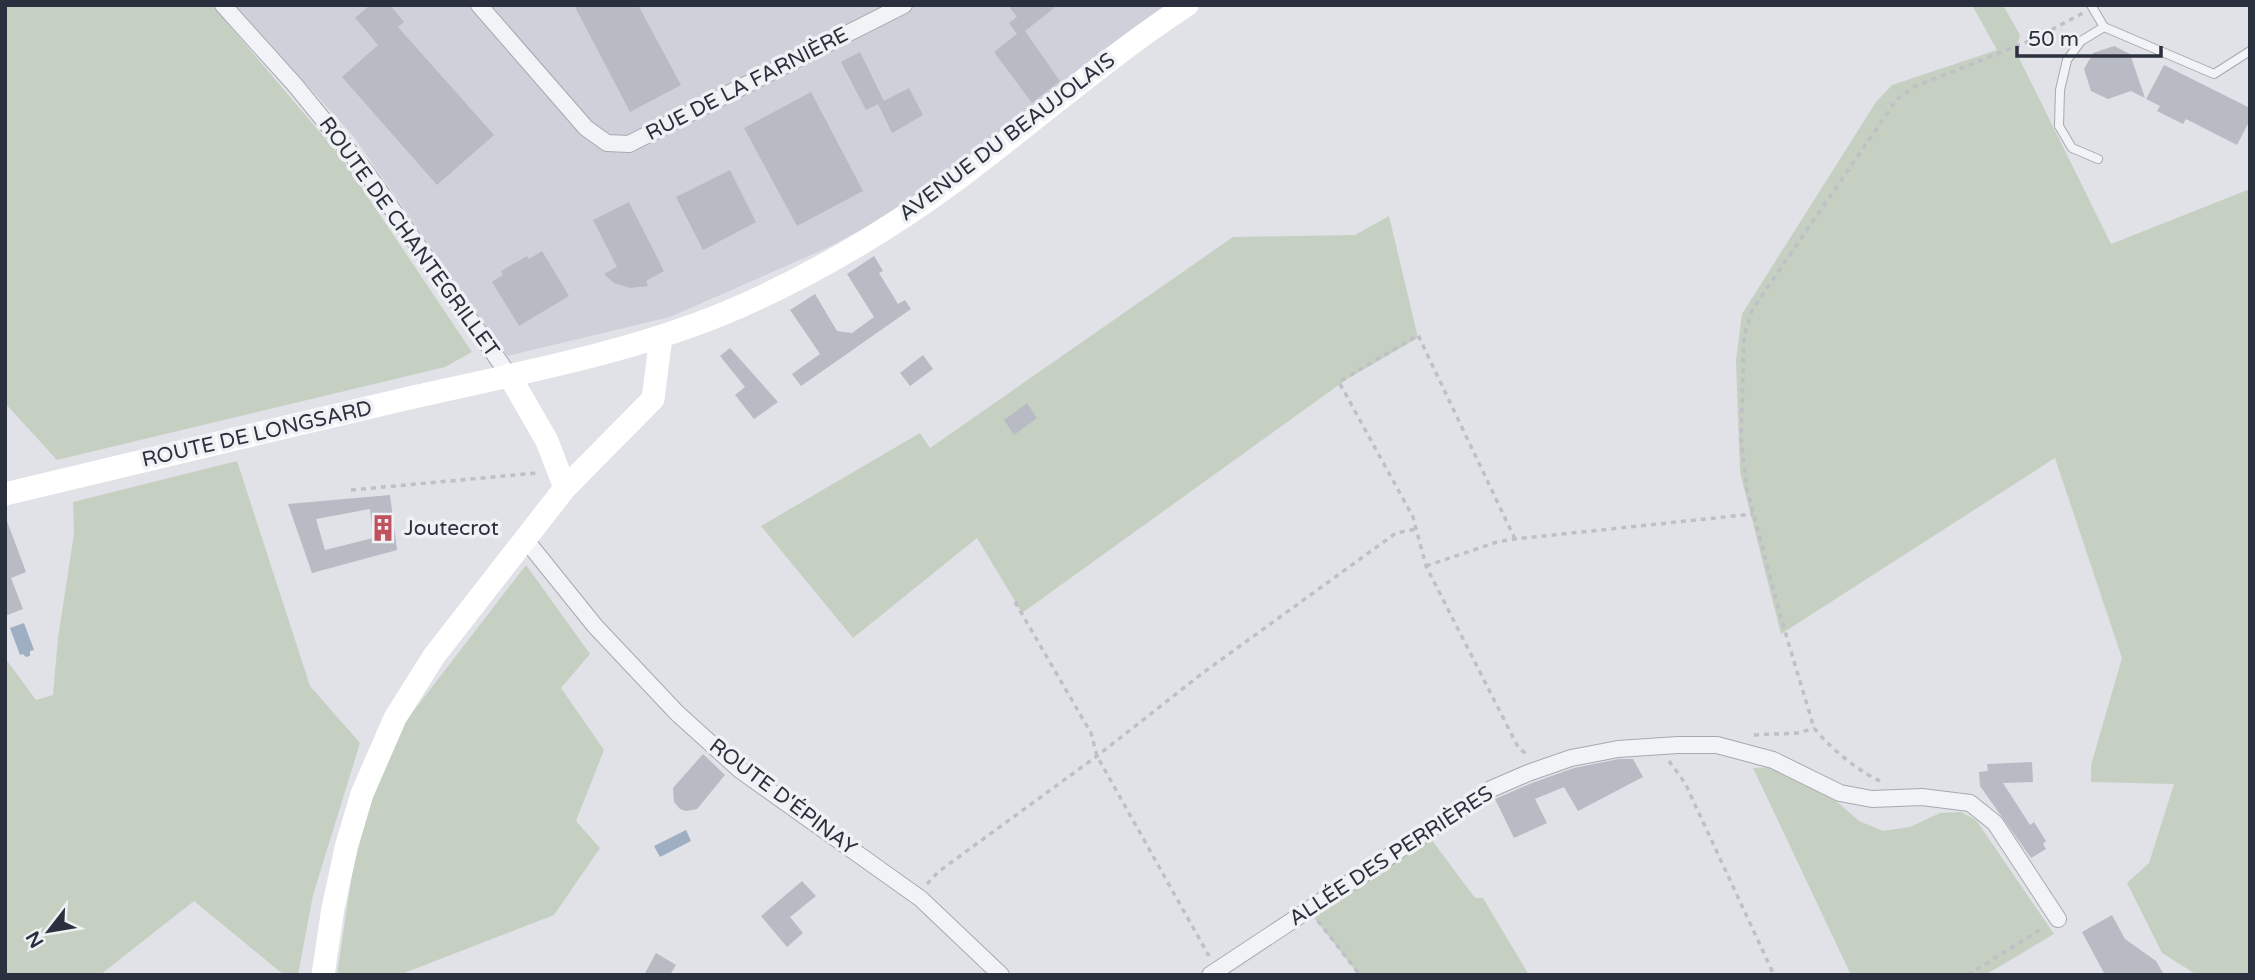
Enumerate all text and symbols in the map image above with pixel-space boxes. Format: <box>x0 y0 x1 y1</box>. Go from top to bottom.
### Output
scale bar <box>2017 14 2160 58</box>
street label: RUE DE LA FARNIÈRE <box>642 22 852 146</box>
text: 50 m <box>2028 27 2079 52</box>
street label: AVENUE DU BEAUJOLAIS <box>894 48 1120 226</box>
street label: ROUTE DE CHANTEGRILLET <box>314 112 505 362</box>
street label: ROUTE DE LONGSARD <box>139 395 375 473</box>
building icon: Joutecrot <box>368 513 398 543</box>
place label: Joutecrot <box>404 516 499 541</box>
street label: ROUTE D'ÉPINAY <box>704 733 862 861</box>
street label: ALLÉE DES PERRIÈRES <box>1284 781 1498 931</box>
north arrow <box>14 896 84 966</box>
text: N <box>22 927 49 951</box>

